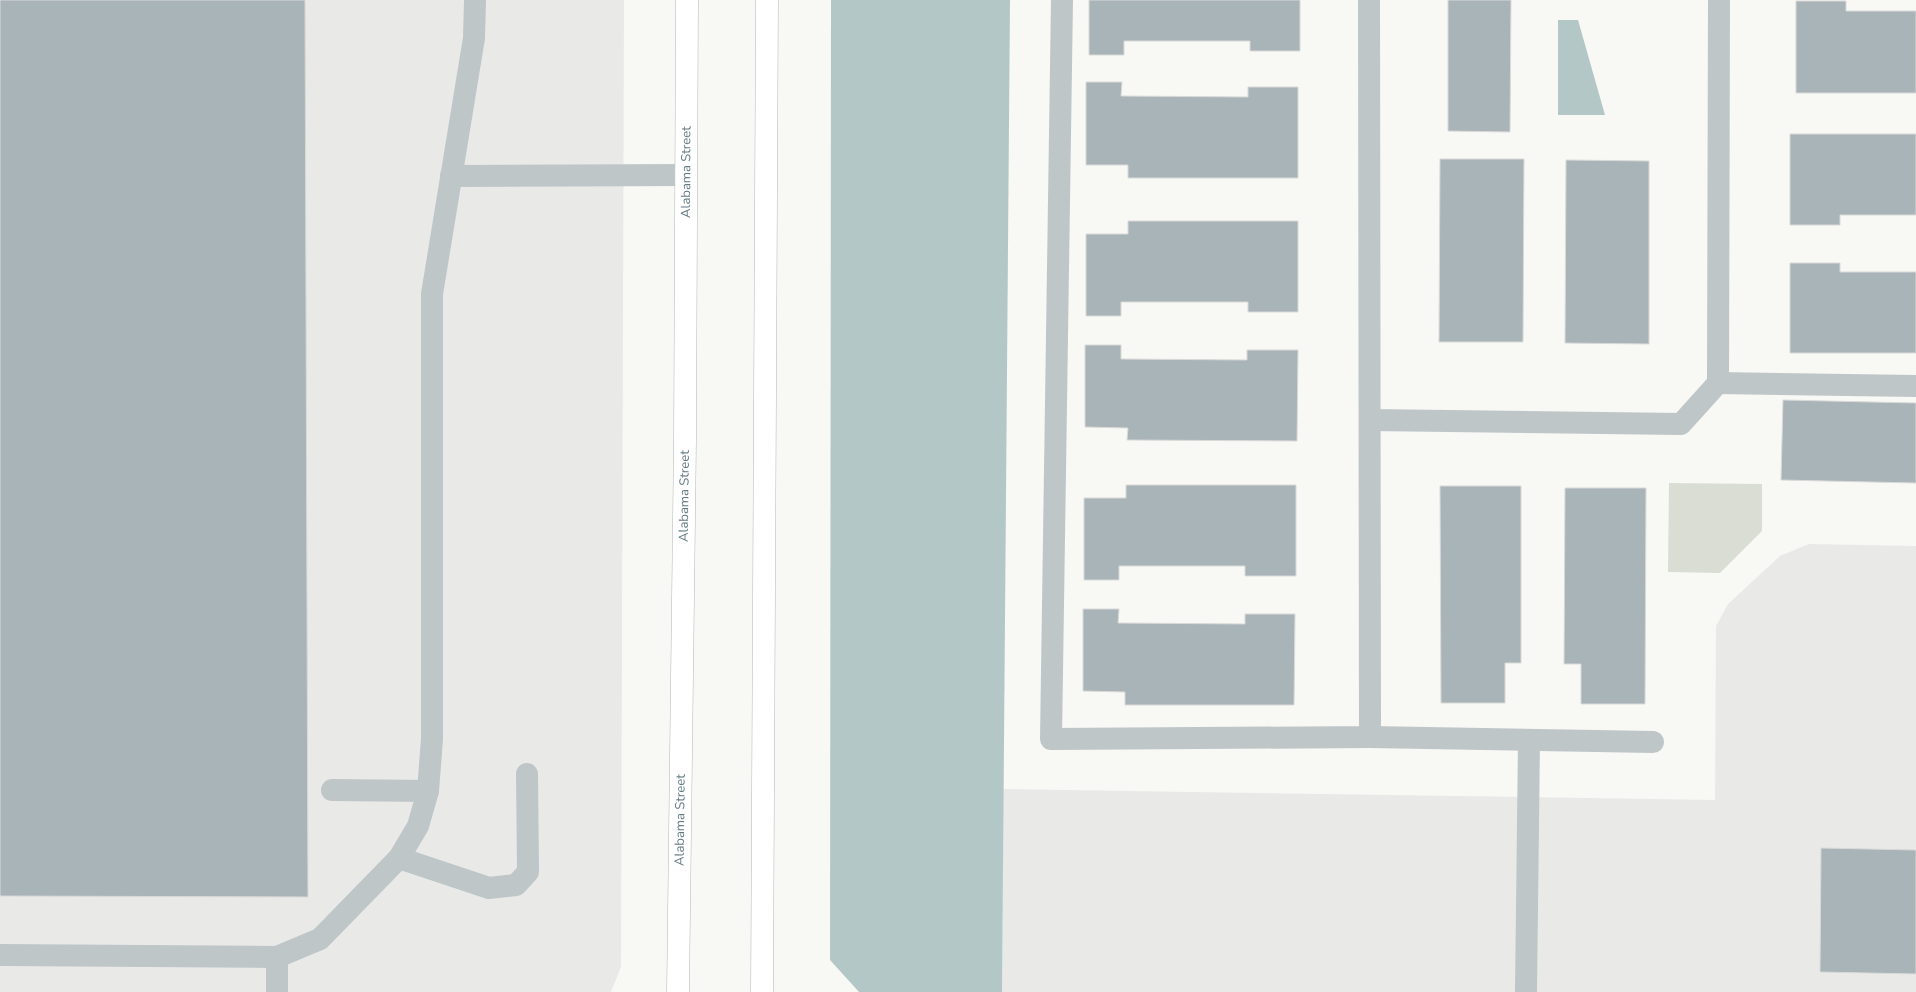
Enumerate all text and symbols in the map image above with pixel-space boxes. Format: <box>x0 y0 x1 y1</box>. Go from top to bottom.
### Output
street label: Alabama Street <box>677 126 695 218</box>
street label: Alabama Street <box>675 450 694 542</box>
street label: Alabama Street <box>671 774 690 866</box>

